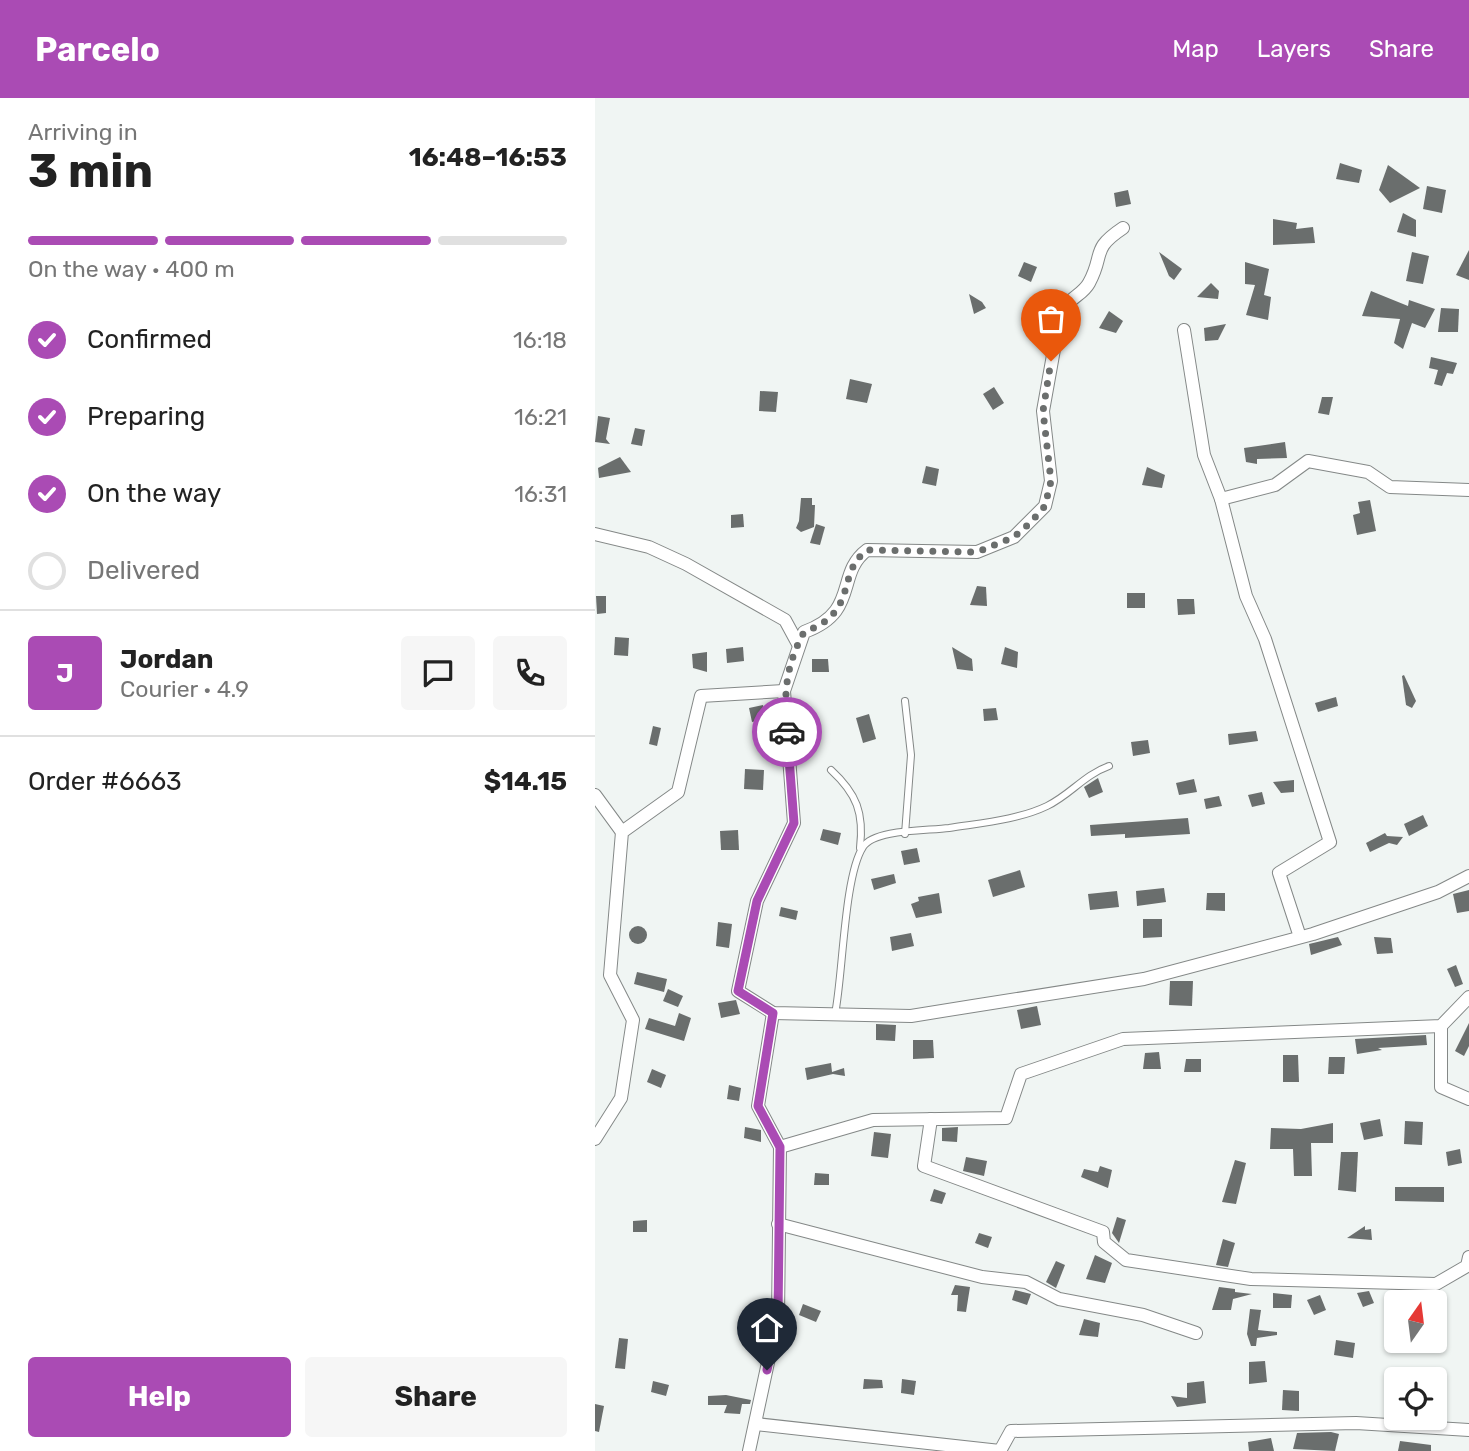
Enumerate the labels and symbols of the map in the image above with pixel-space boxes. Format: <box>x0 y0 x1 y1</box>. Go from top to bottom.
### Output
pin <box>1021 289 1081 361</box>
courier <box>752 697 822 767</box>
north arrow <box>1384 1290 1447 1353</box>
pin <box>737 1298 797 1370</box>

